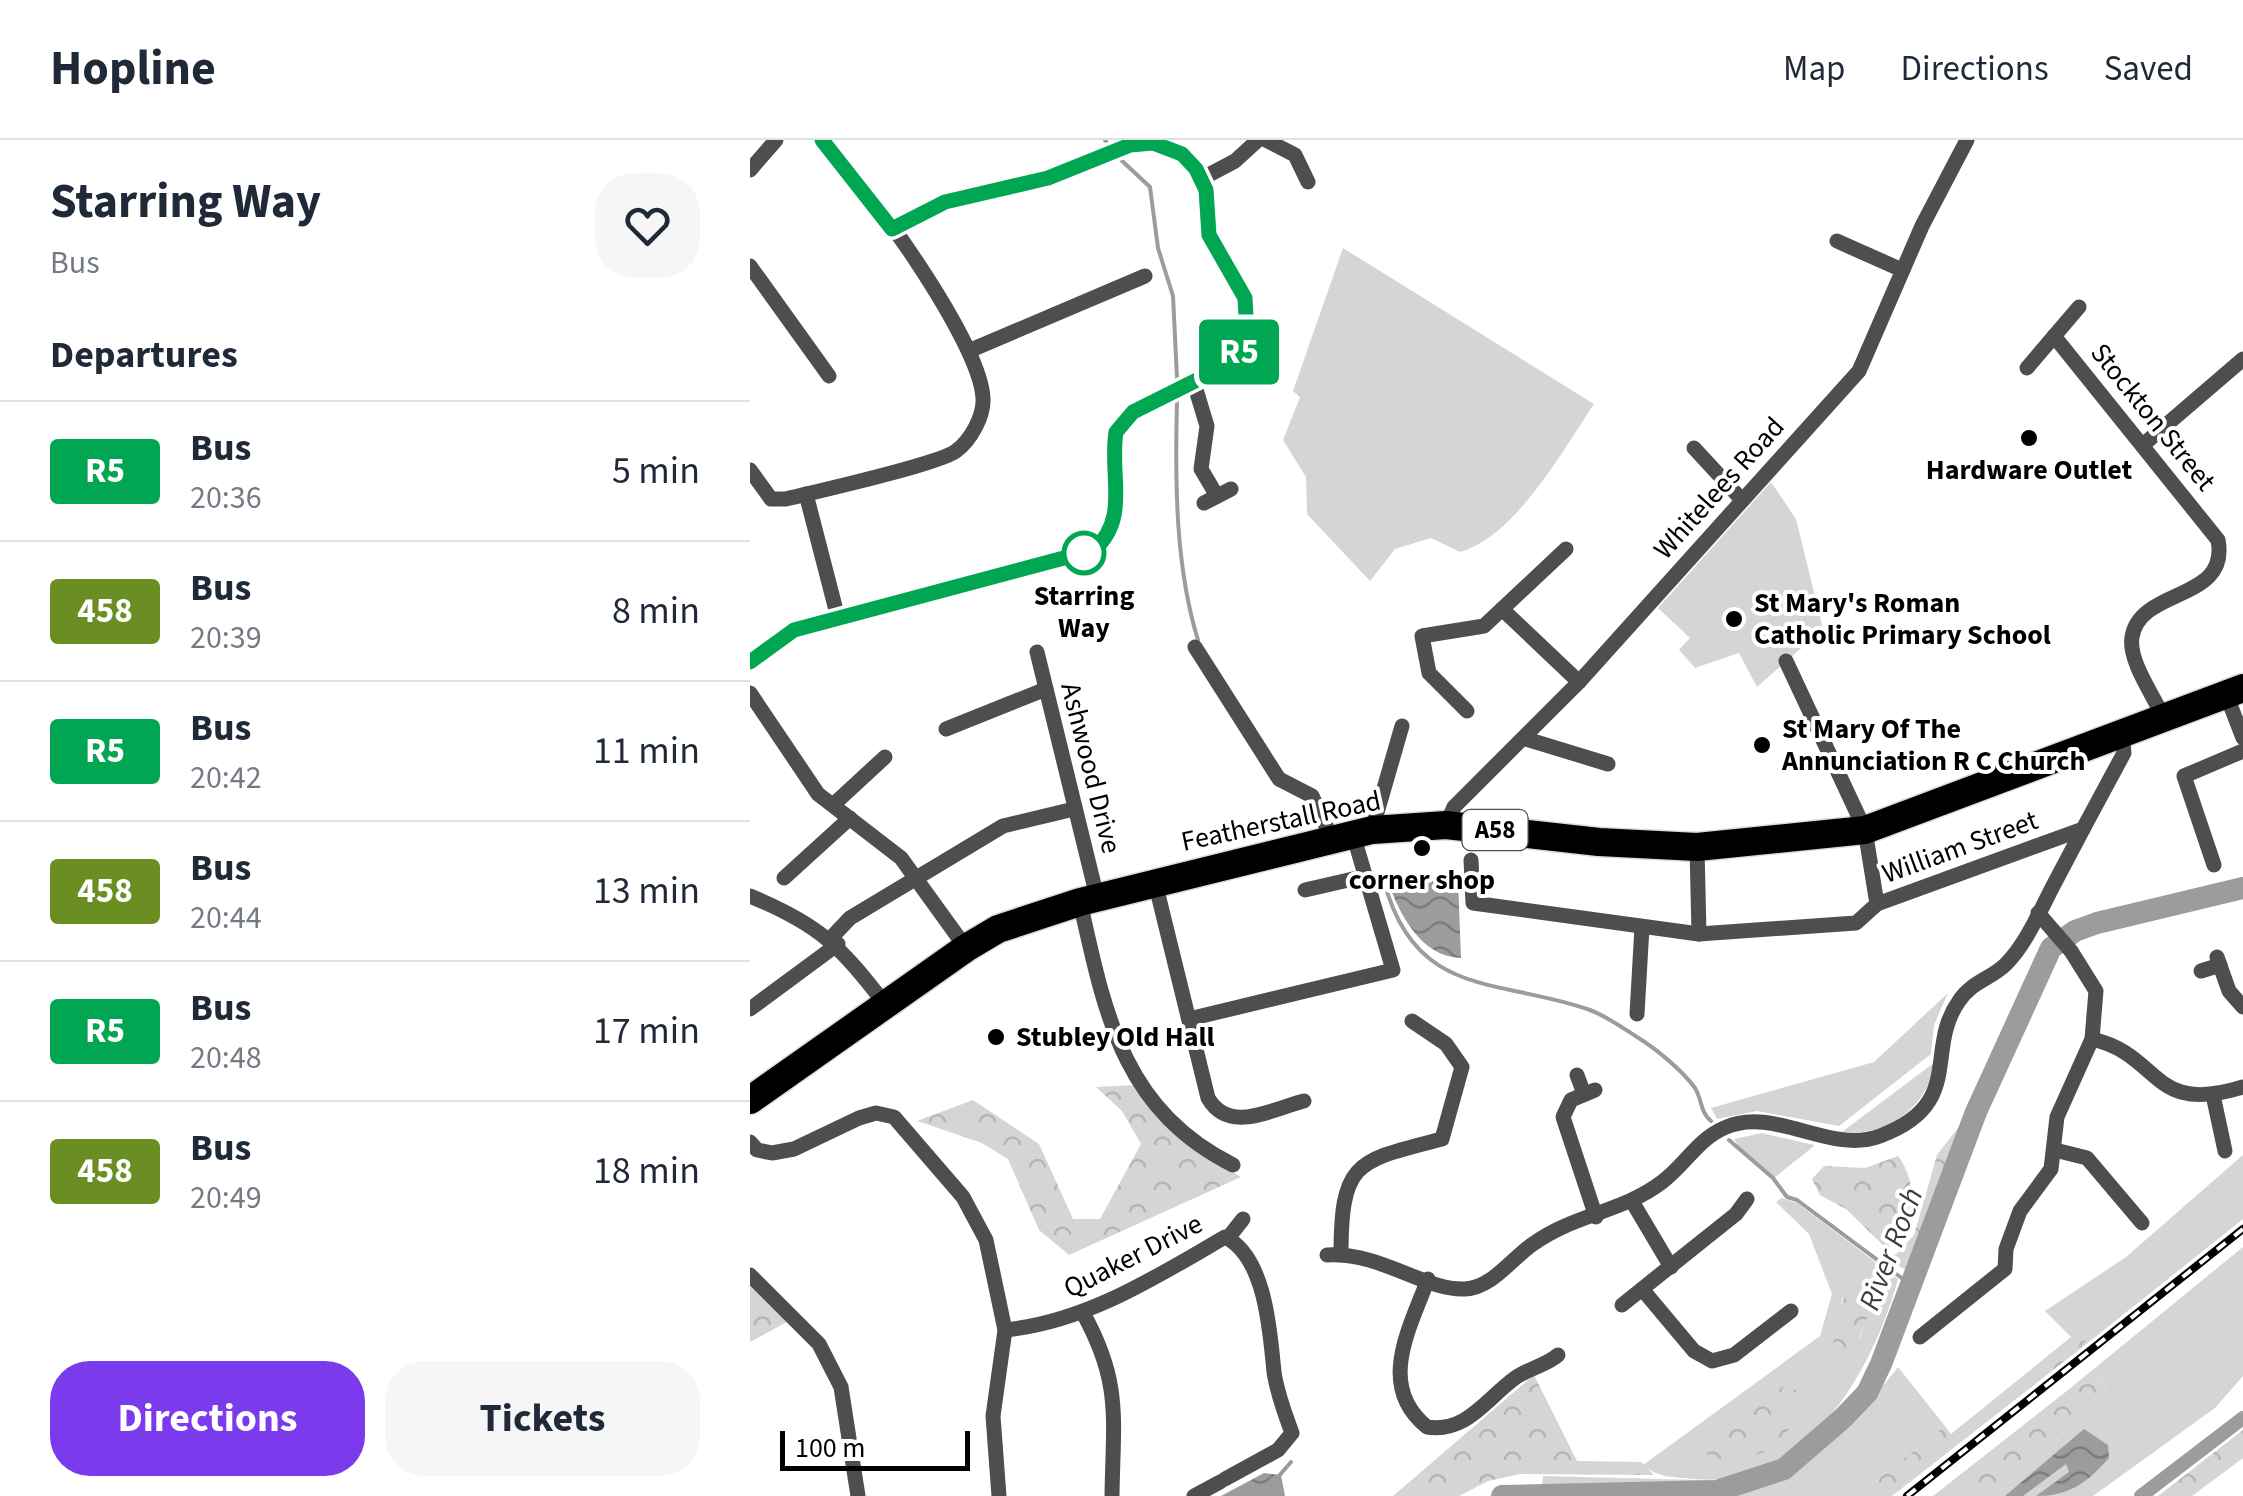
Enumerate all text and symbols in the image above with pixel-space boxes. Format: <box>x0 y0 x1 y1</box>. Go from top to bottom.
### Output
text: Hopline <box>50 35 216 103</box>
text: Map <box>1783 44 1846 94</box>
text: Directions <box>1901 44 2049 94</box>
text: Saved <box>2104 44 2193 94</box>
text: Starring Way <box>50 168 321 236</box>
button: heart <box>595 173 700 278</box>
text: Bus <box>50 240 100 286</box>
line badge: R5 <box>1194 320 1284 384</box>
text: R5 <box>1219 327 1259 377</box>
text: Departures <box>50 328 238 382</box>
street label: Stockton Street <box>2081 335 2225 500</box>
street label: Whitelees Road <box>1644 408 1794 568</box>
text: Bus <box>190 421 251 475</box>
marker: Hardware Outlet <box>2018 427 2040 449</box>
text: 5 min <box>612 444 700 498</box>
text: R5 <box>85 446 125 496</box>
place label: Hardware Outlet <box>1926 450 2132 490</box>
text: 20:36 <box>190 475 262 521</box>
marker: Starring Way <box>1063 532 1105 574</box>
text: Bus <box>190 561 251 615</box>
place label: Starring Way <box>1034 576 1134 648</box>
place label: St Mary's Roman Catholic Primary School <box>1754 583 2051 655</box>
text: 8 min <box>612 584 700 638</box>
text: 458 <box>77 586 133 636</box>
marker: St Mary's Roman Catholic Primary School <box>1723 608 1745 630</box>
text: 20:39 <box>190 615 262 661</box>
street label: Ashwood Drive <box>1050 678 1132 858</box>
text: Bus <box>190 701 251 755</box>
place label: St Mary Of The Annunciation R C Church <box>1781 709 2086 781</box>
text: 11 min <box>593 724 700 778</box>
text: R5 <box>85 726 125 776</box>
marker: St Mary Of The Annunciation R C Church <box>1751 734 1773 756</box>
text: 20:42 <box>190 755 262 801</box>
street label: Featherstall Road <box>1178 780 1384 862</box>
street label: William Street <box>1877 800 2044 894</box>
road number: A58 <box>1462 810 1528 850</box>
marker: corner shop <box>1411 837 1433 859</box>
text: Bus <box>190 841 251 895</box>
place label: corner shop <box>1349 860 1495 900</box>
text: 13 min <box>593 864 700 918</box>
text: 458 <box>77 866 133 916</box>
text: 20:44 <box>190 895 262 941</box>
text: Bus <box>190 981 251 1035</box>
text: 17 min <box>593 1004 700 1058</box>
text: R5 <box>85 1006 125 1056</box>
place label: Stubley Old Hall <box>1016 1017 1214 1057</box>
marker: Stubley Old Hall <box>985 1026 1007 1048</box>
text: 20:48 <box>190 1035 262 1081</box>
text: Bus <box>190 1121 251 1175</box>
text: 18 min <box>593 1144 700 1198</box>
text: 458 <box>77 1146 133 1196</box>
text: 20:49 <box>190 1175 262 1221</box>
water label: River Roch <box>1848 1181 1934 1317</box>
street label: Quaker Drive <box>1057 1204 1209 1308</box>
button: Directions <box>50 1361 365 1476</box>
button: Tickets <box>385 1361 700 1476</box>
scale bar <box>780 1426 970 1470</box>
text: 100 m <box>795 1428 866 1468</box>

